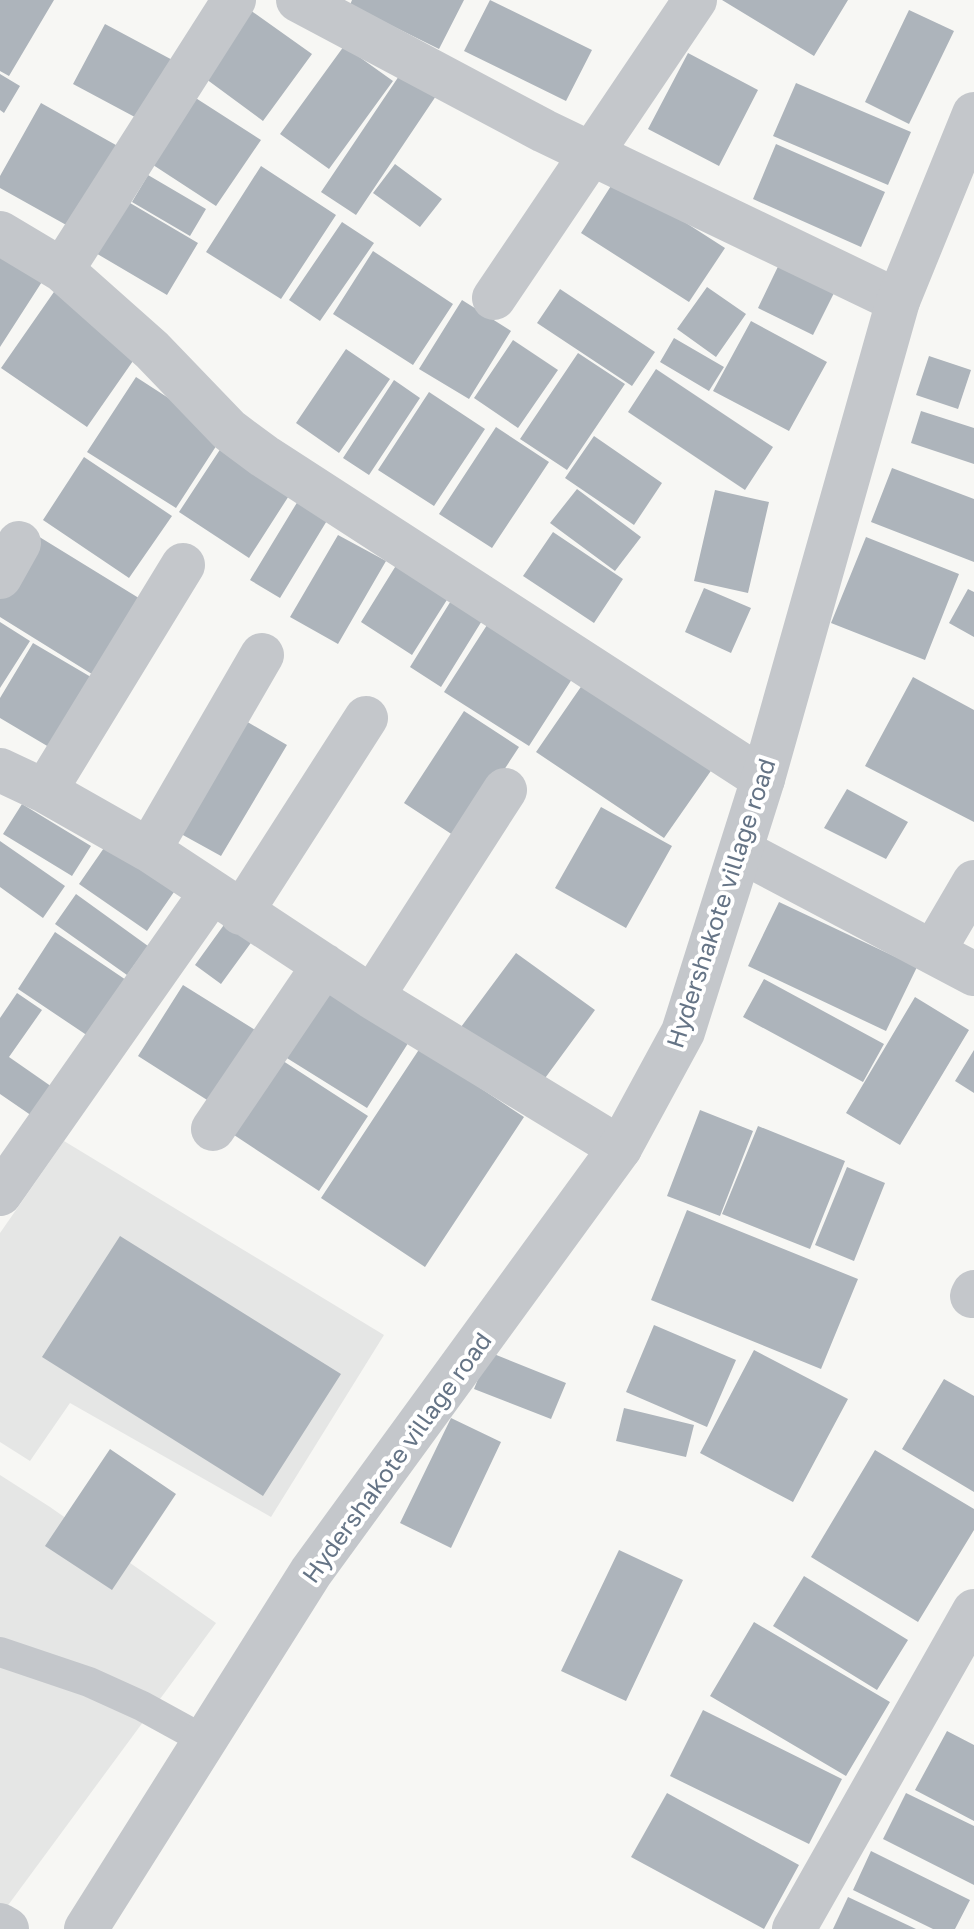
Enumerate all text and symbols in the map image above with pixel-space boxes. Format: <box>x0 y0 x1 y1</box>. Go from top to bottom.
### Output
street label: Hydershakote village road <box>659 755 781 1051</box>
street label: Hydershakote village road <box>295 1326 497 1588</box>

